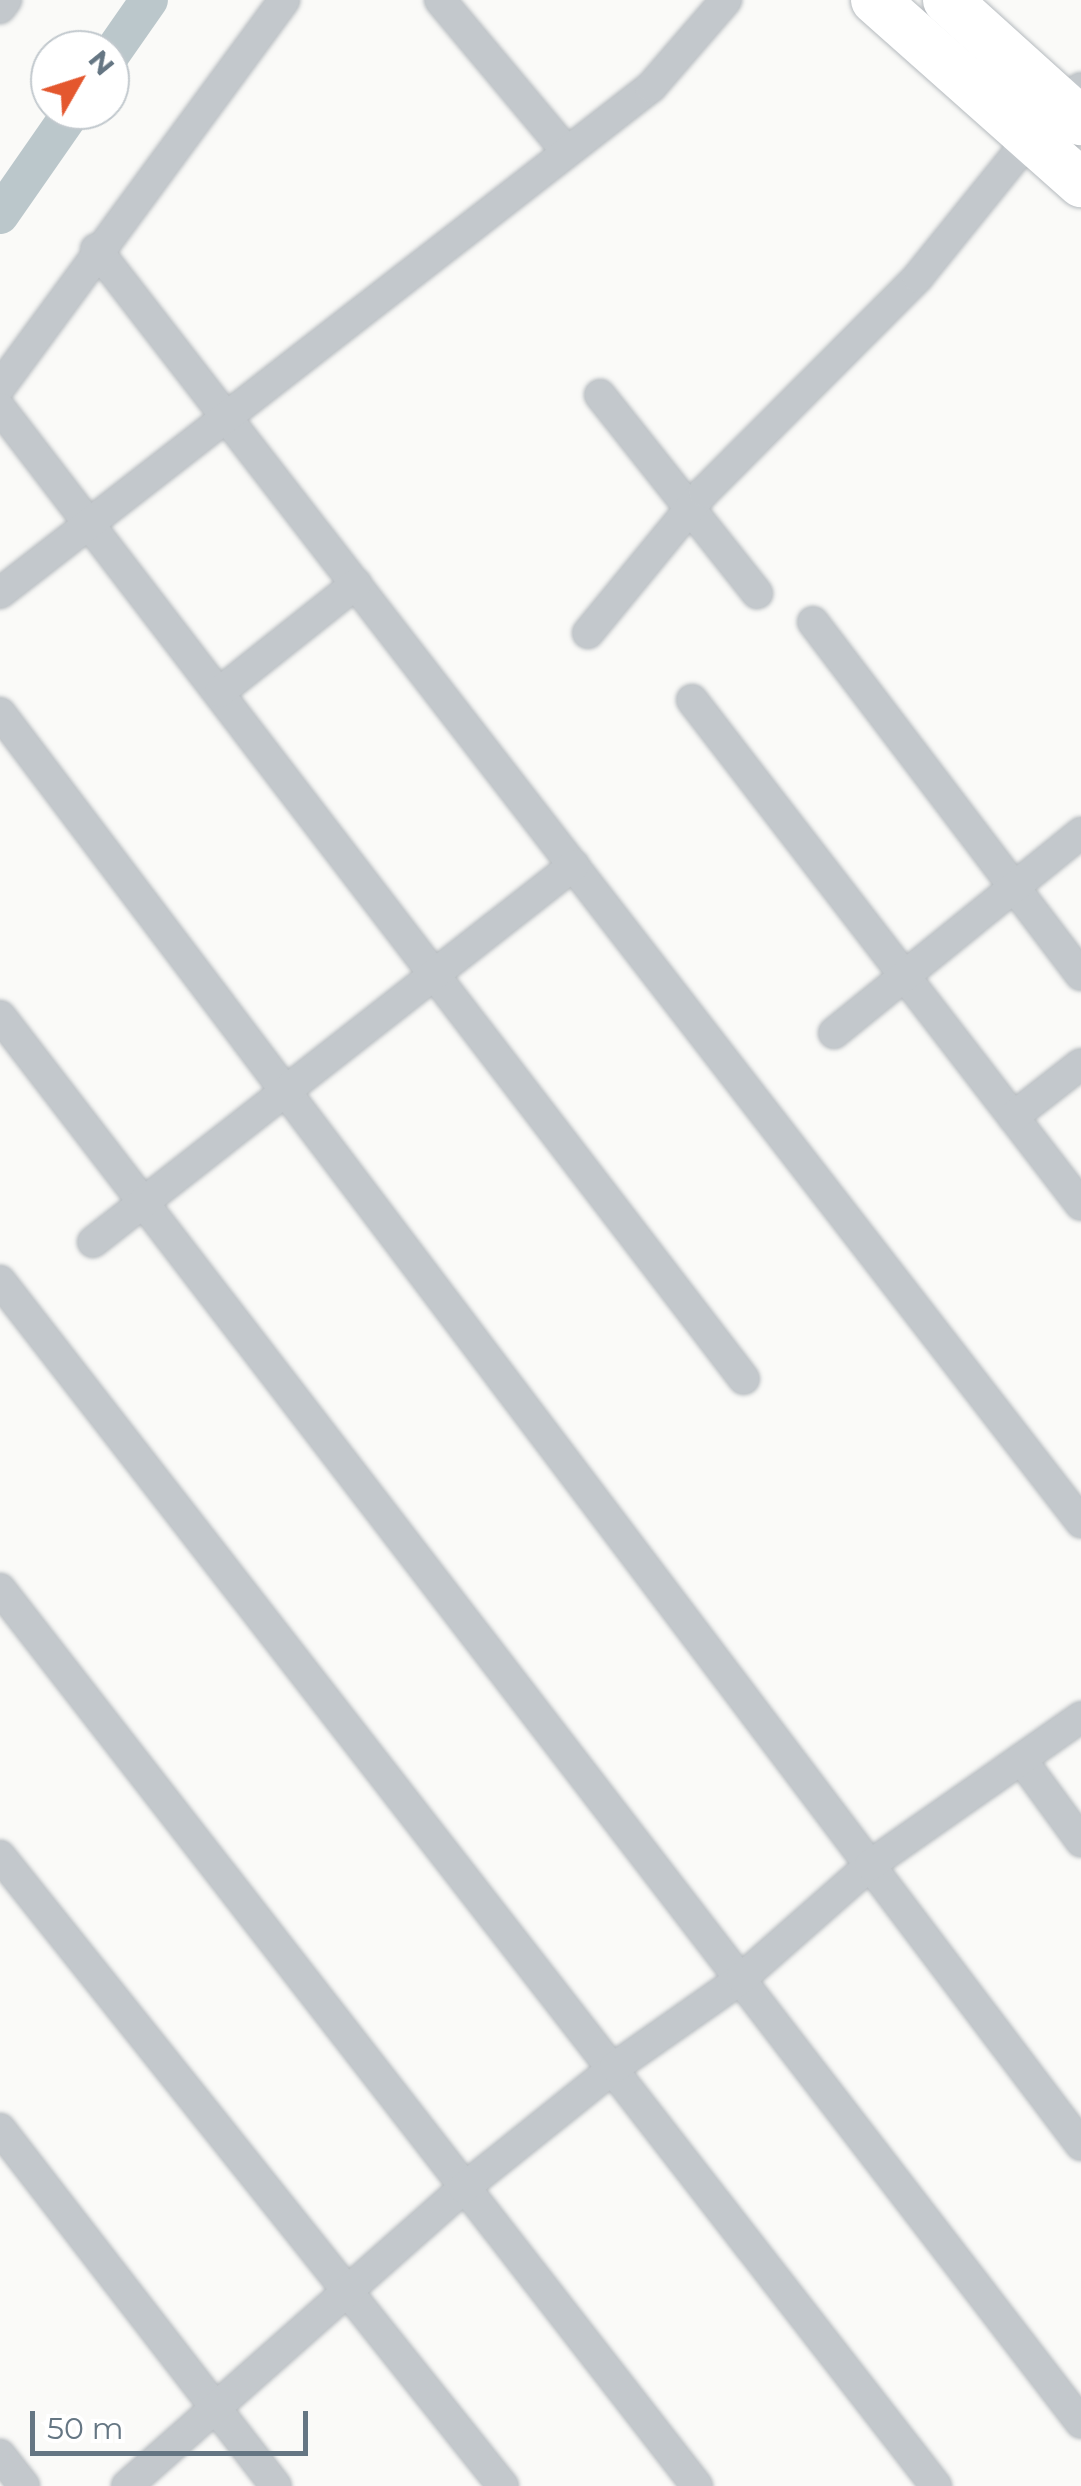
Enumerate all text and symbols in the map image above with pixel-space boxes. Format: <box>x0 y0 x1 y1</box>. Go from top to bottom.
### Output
north arrow <box>30 30 130 130</box>
text: N <box>81 43 122 82</box>
scale bar <box>35 2391 312 2453</box>
text: 50 m <box>47 2410 124 2447</box>

